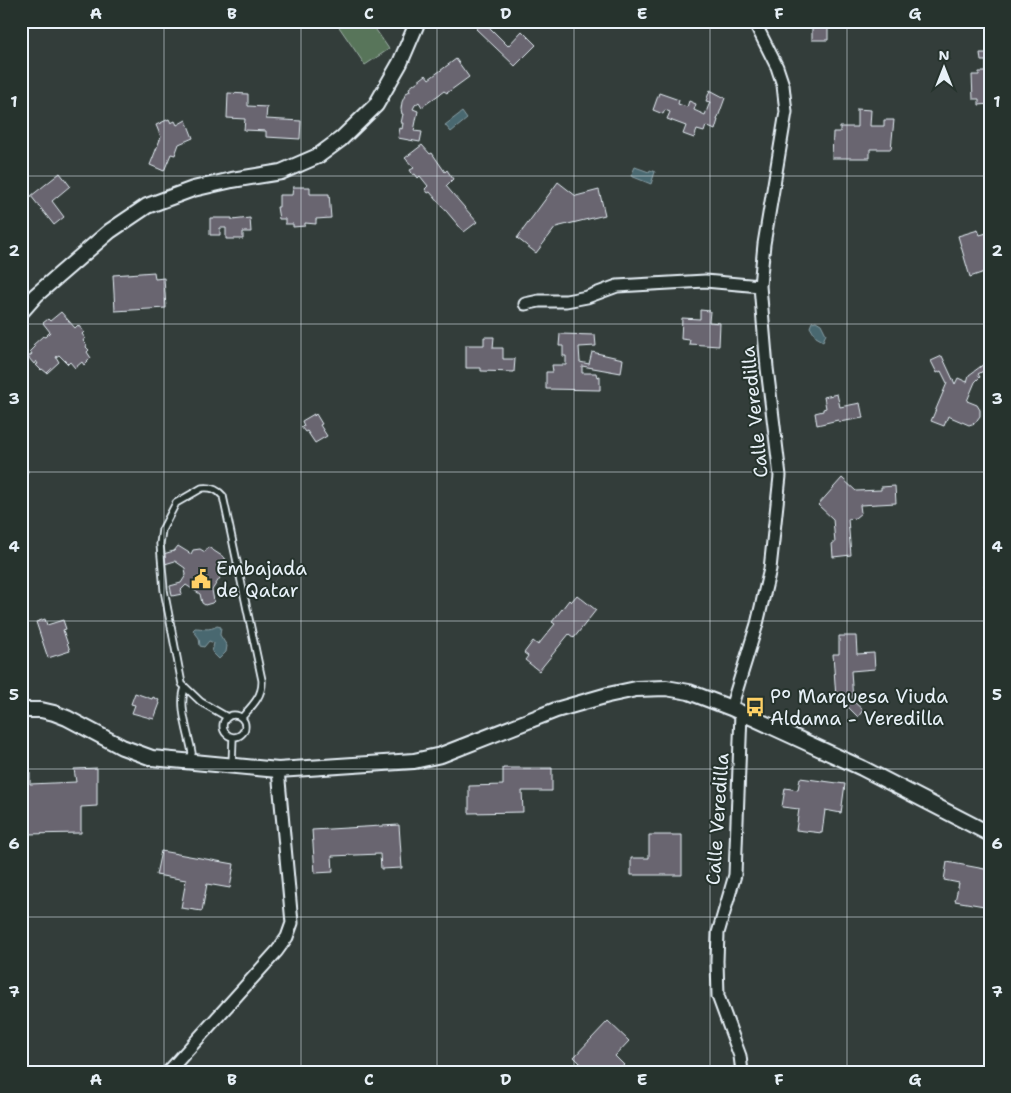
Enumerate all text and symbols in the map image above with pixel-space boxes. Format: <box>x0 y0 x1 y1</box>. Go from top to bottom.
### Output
text: A <box>90 3 102 24</box>
text: B <box>227 3 237 24</box>
text: C <box>364 3 374 24</box>
text: D <box>500 3 512 24</box>
text: E <box>637 3 647 24</box>
text: F <box>774 3 784 24</box>
text: G <box>909 3 922 24</box>
north arrow <box>918 42 968 92</box>
text: N <box>938 46 950 64</box>
text: 1 <box>10 91 18 112</box>
text: 1 <box>993 91 1001 112</box>
text: 2 <box>8 240 20 261</box>
text: 2 <box>991 240 1003 261</box>
street label: Calle Veredilla <box>735 345 774 479</box>
text: 3 <box>8 388 20 409</box>
text: 3 <box>991 388 1003 409</box>
text: 4 <box>8 536 20 557</box>
text: 4 <box>991 536 1003 557</box>
place label: Embajada de Qatar <box>216 556 307 603</box>
public building icon: Embajada de Qatar <box>190 568 212 590</box>
text: 5 <box>9 684 19 705</box>
place label: Pº Marquesa Viuda Aldama - Veredilla <box>770 684 948 731</box>
text: 5 <box>992 684 1002 705</box>
bus stop icon: Pº Marquesa Viuda Aldama - Veredilla <box>744 696 766 718</box>
street label: Calle Veredilla <box>700 752 735 886</box>
text: 6 <box>8 833 20 854</box>
text: 6 <box>991 833 1003 854</box>
text: 7 <box>8 981 20 1002</box>
text: 7 <box>991 981 1003 1002</box>
text: A <box>90 1069 102 1090</box>
text: B <box>227 1069 237 1090</box>
text: C <box>364 1069 374 1090</box>
text: D <box>500 1069 512 1090</box>
text: E <box>637 1069 647 1090</box>
text: F <box>774 1069 784 1090</box>
text: G <box>909 1069 922 1090</box>

